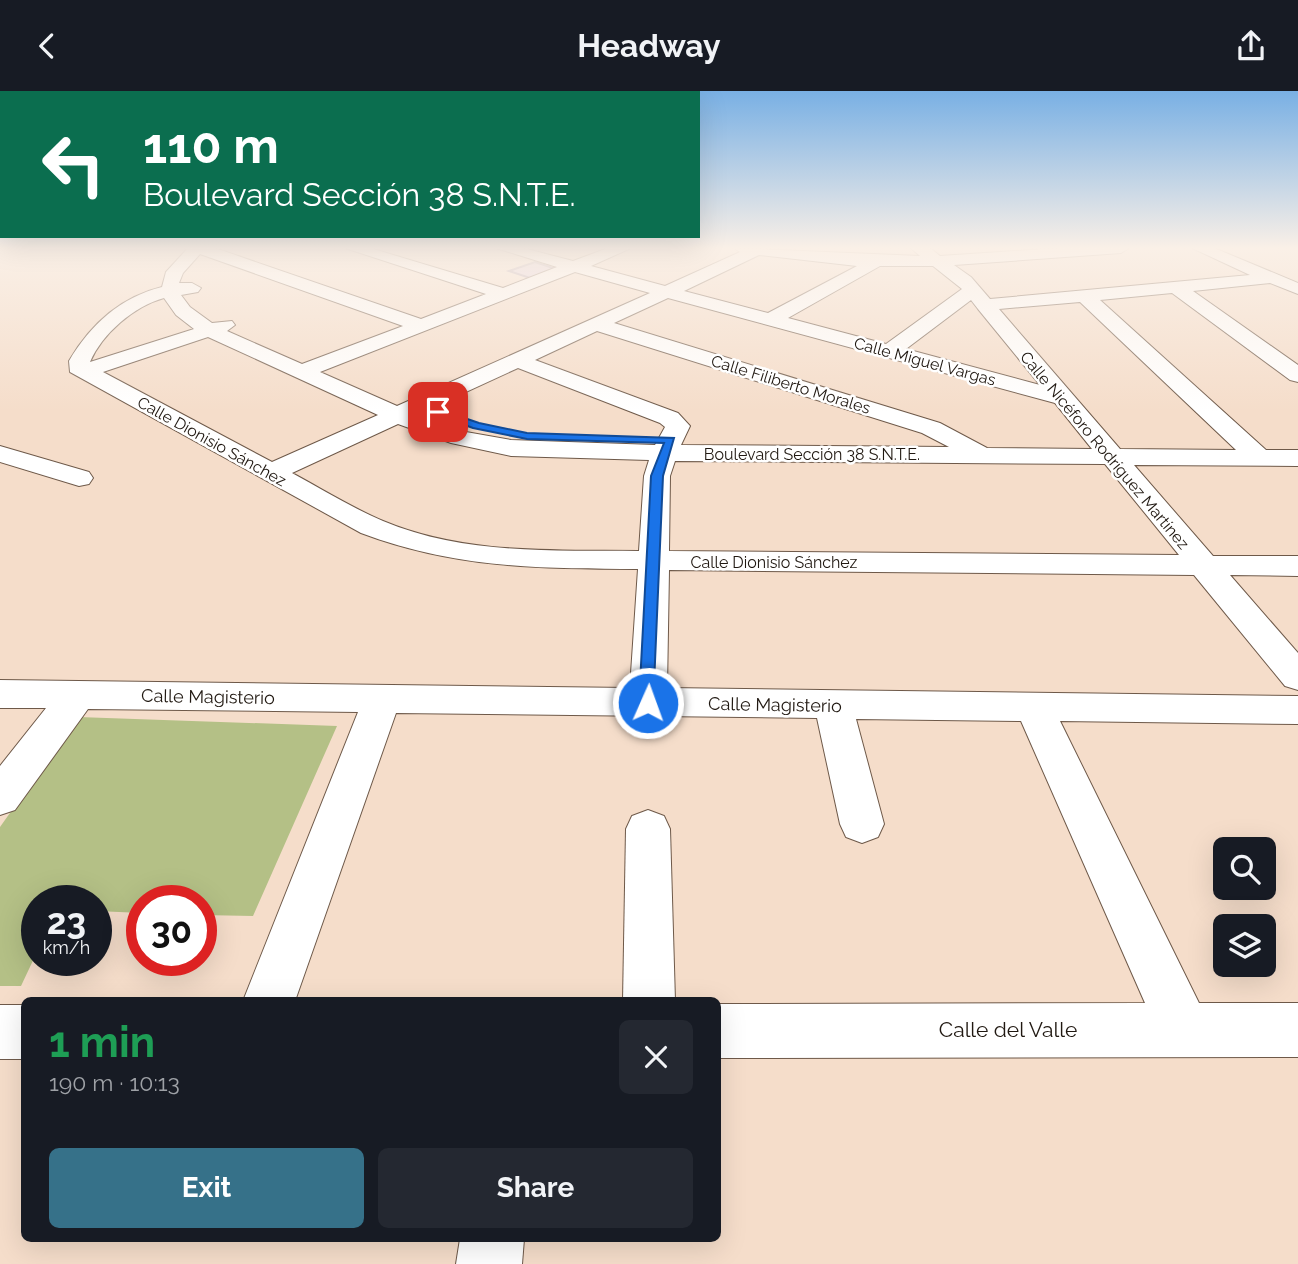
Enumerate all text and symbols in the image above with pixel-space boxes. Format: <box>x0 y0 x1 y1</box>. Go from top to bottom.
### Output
icon: back <box>28 27 66 65</box>
text: Headway <box>577 27 721 64</box>
icon: share <box>1232 27 1270 65</box>
text: 110 m <box>143 117 279 174</box>
icon: left <box>28 119 119 210</box>
text: Boulevard Sección 38 S.N.T.E. <box>143 176 576 213</box>
street label: Calle Miguel Vargas <box>852 333 998 390</box>
street label: Calle Nicéforo Rodríguez Martínez <box>1016 348 1193 553</box>
street label: Calle Filiberto Morales <box>709 351 873 418</box>
pin <box>408 382 468 442</box>
street label: Calle Dionisio Sánchez <box>134 393 289 490</box>
icon: arrive <box>419 393 457 431</box>
street label: Boulevard Sección 38 S.N.T.E. <box>704 445 920 464</box>
street label: Calle Dionisio Sánchez <box>691 553 858 572</box>
position arrow <box>611 666 685 740</box>
street label: Calle Magisterio <box>141 685 275 708</box>
street label: Calle Magisterio <box>708 693 842 716</box>
map controls <box>1213 837 1276 977</box>
button: search <box>1213 837 1276 900</box>
speed limit sign: 30 <box>126 885 217 976</box>
text: 23 <box>47 901 86 942</box>
button: layers <box>1213 914 1276 977</box>
text: km/h <box>43 937 90 958</box>
street label: Calle del Valle <box>939 1017 1077 1042</box>
text: 1 min <box>49 1018 155 1067</box>
button: close <box>619 1020 693 1094</box>
text: 190 m · 10:13 <box>49 1069 180 1096</box>
button: Exit <box>49 1148 364 1228</box>
button: Share <box>378 1148 693 1228</box>

